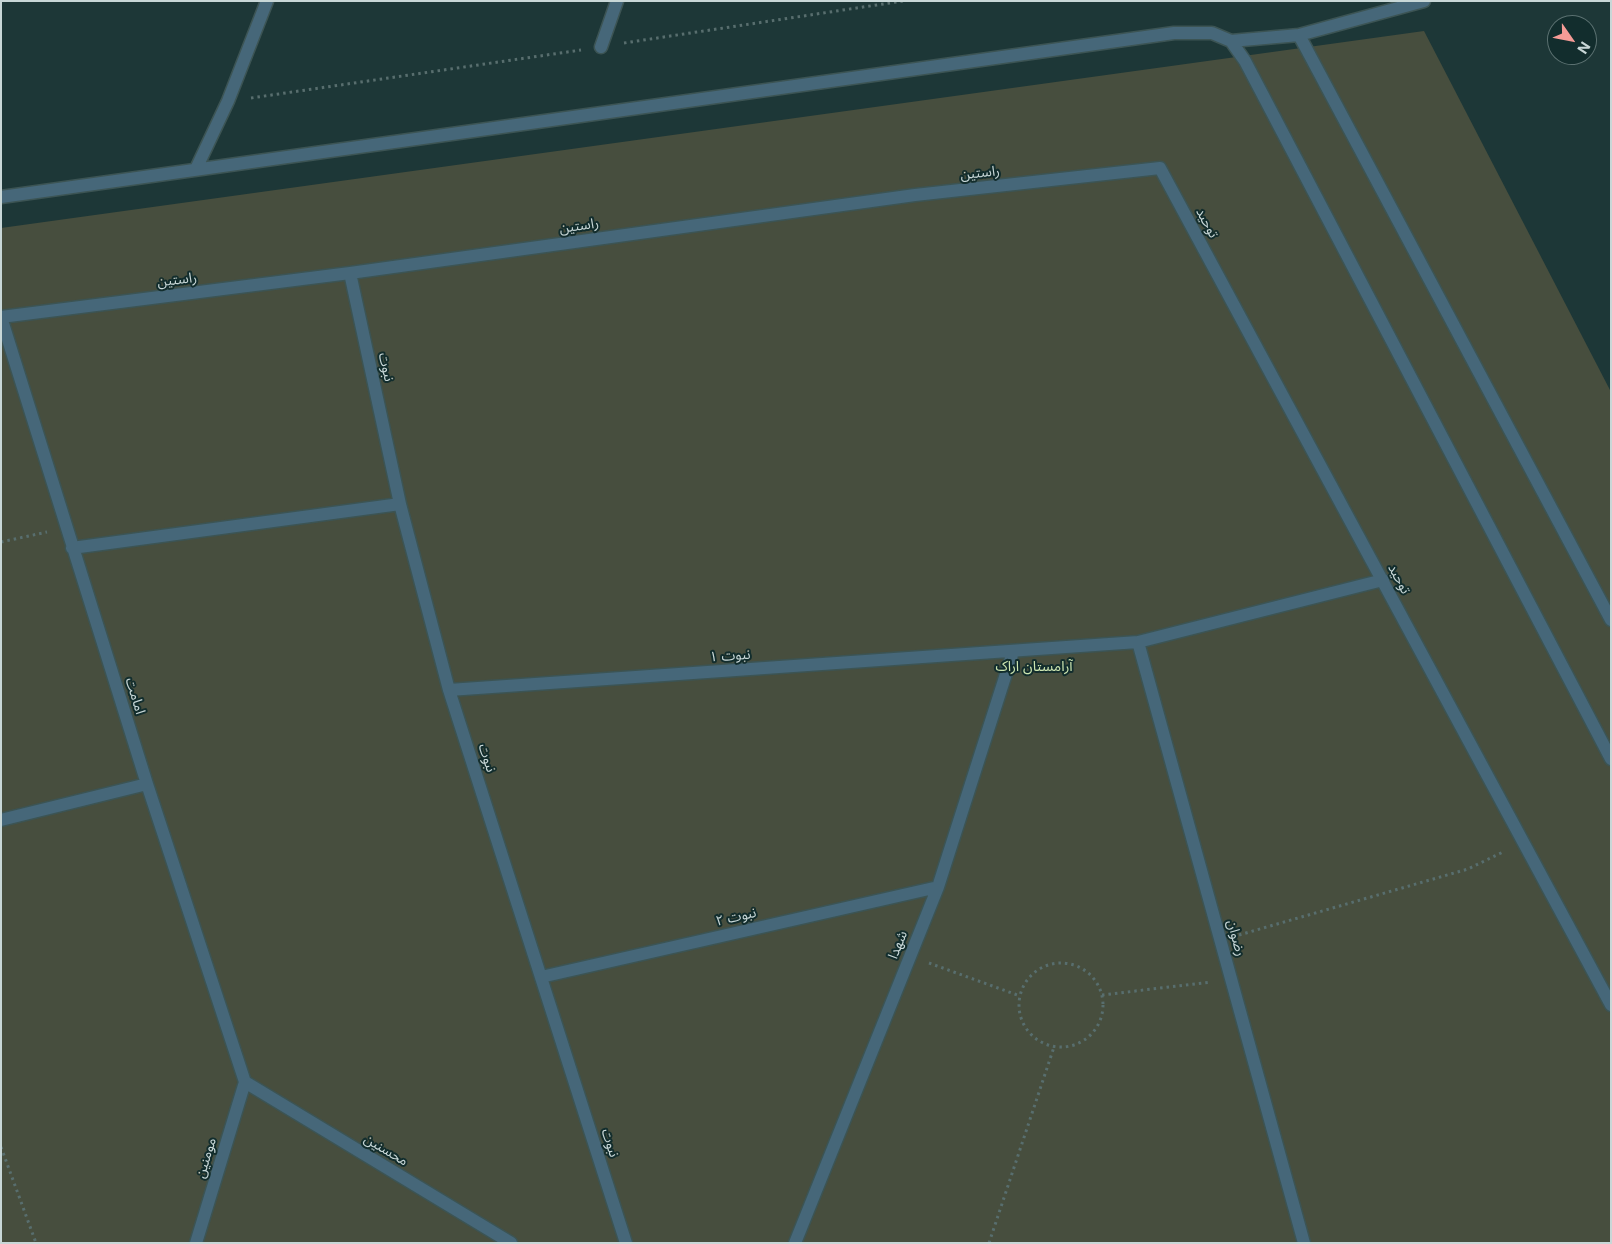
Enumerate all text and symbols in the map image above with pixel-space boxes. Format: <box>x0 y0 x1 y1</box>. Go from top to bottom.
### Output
north arrow <box>1547 15 1597 65</box>
text: N <box>1574 39 1594 57</box>
street label: راستین <box>959 163 1001 183</box>
street label: توحید <box>1192 205 1222 241</box>
street label: راستین <box>558 215 600 237</box>
street label: راستین <box>156 269 198 291</box>
street label: نبوت <box>375 351 397 383</box>
street label: توحید <box>1384 561 1414 597</box>
street label: نبوت ۱ <box>709 646 751 666</box>
park label: آرامستان اراک <box>995 659 1073 675</box>
street label: امامت <box>121 676 149 716</box>
street label: نبوت <box>475 742 499 774</box>
street label: نبوت ۲ <box>714 904 758 930</box>
street label: رضوان <box>1223 918 1249 958</box>
street label: شهدا <box>885 928 911 962</box>
street label: نبوت <box>598 1127 622 1159</box>
street label: محسنین <box>361 1130 411 1170</box>
street label: مومنین <box>192 1136 220 1180</box>

